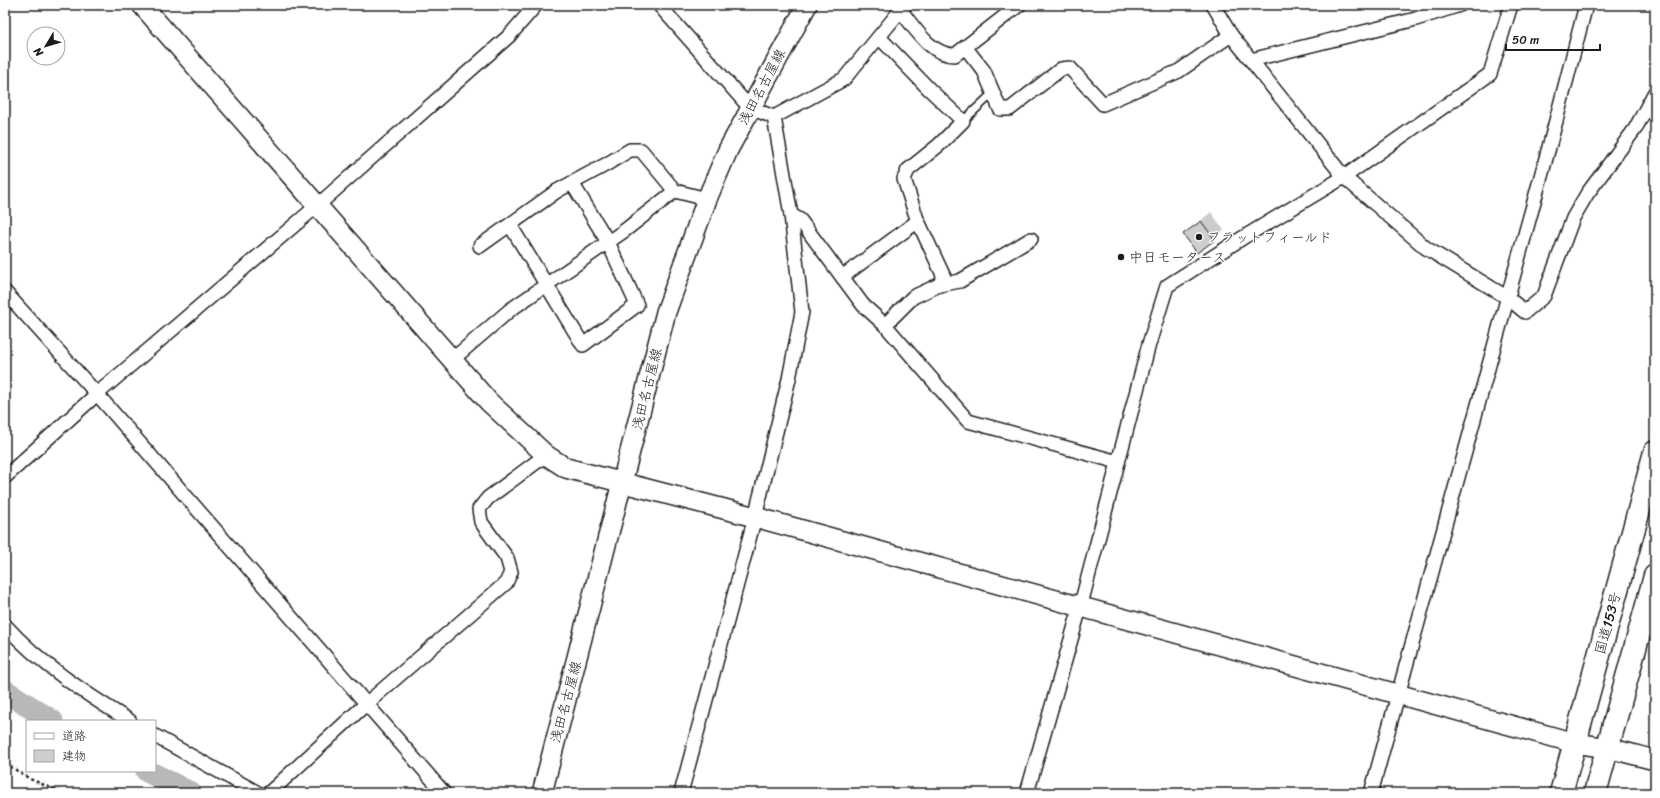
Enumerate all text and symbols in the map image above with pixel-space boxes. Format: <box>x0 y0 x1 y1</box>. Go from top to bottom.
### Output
north arrow <box>26 26 66 66</box>
scale bar <box>1506 26 1600 52</box>
text: 50 m <box>1512 29 1539 51</box>
text: N <box>28 43 49 61</box>
street label: 浅田名古屋線 <box>731 44 793 130</box>
place label: フラットフィールド <box>1207 225 1332 250</box>
marker: フラットフィールド <box>1194 232 1204 242</box>
place label: 中日モータース <box>1129 245 1226 270</box>
marker: 中日モータース <box>1116 252 1126 262</box>
street label: 浅田名古屋線 <box>625 345 669 433</box>
street label: 国道153号 <box>1588 589 1628 657</box>
street label: 浅田名古屋線 <box>543 658 589 746</box>
legend <box>26 720 156 772</box>
text: 道路 <box>62 725 86 747</box>
text: 建物 <box>62 745 86 767</box>

